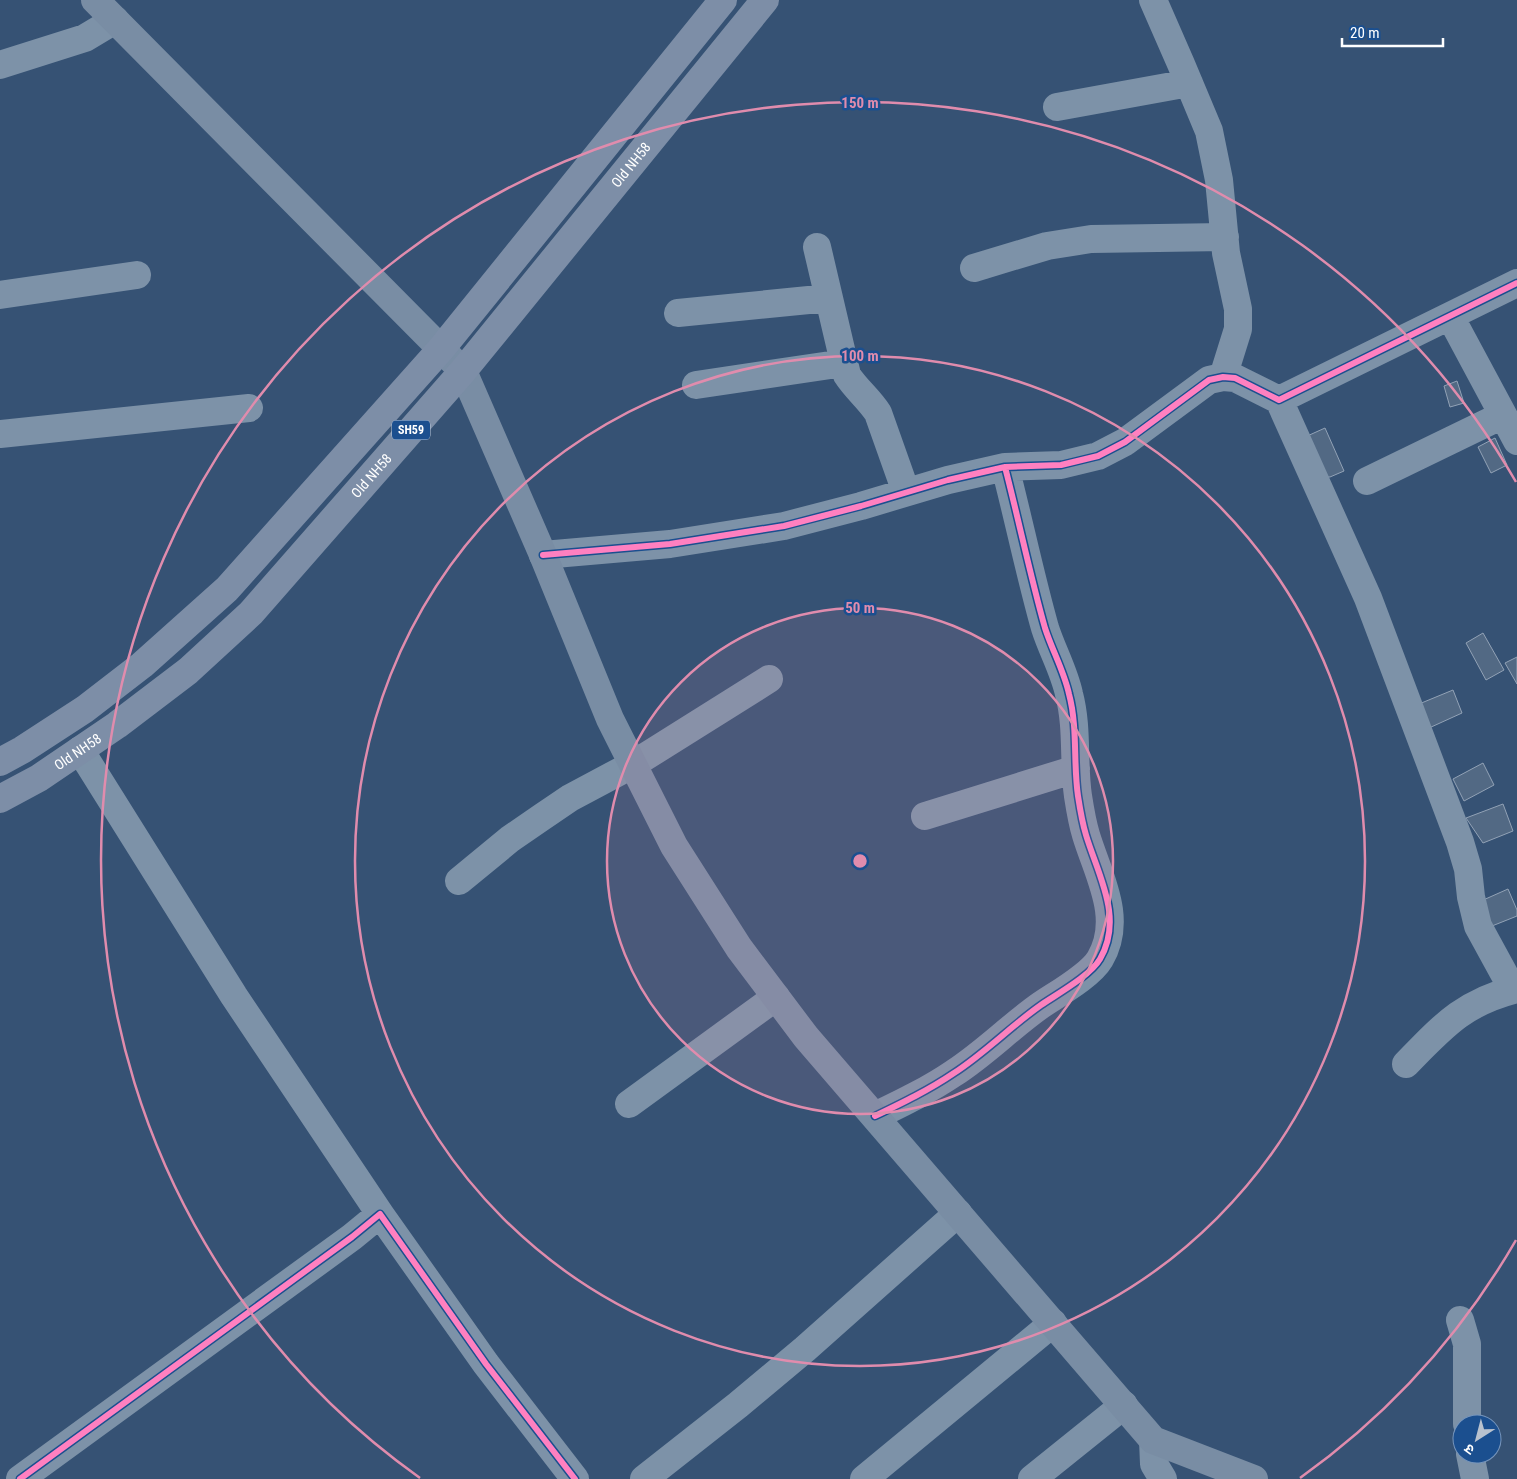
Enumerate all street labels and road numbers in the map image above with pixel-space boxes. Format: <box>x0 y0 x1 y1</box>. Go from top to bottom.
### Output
street label: Old NH58 <box>608 139 654 190</box>
road number: SH59 <box>392 420 430 440</box>
street label: Old NH58 <box>348 450 395 501</box>
street label: Old NH58 <box>51 730 104 773</box>

